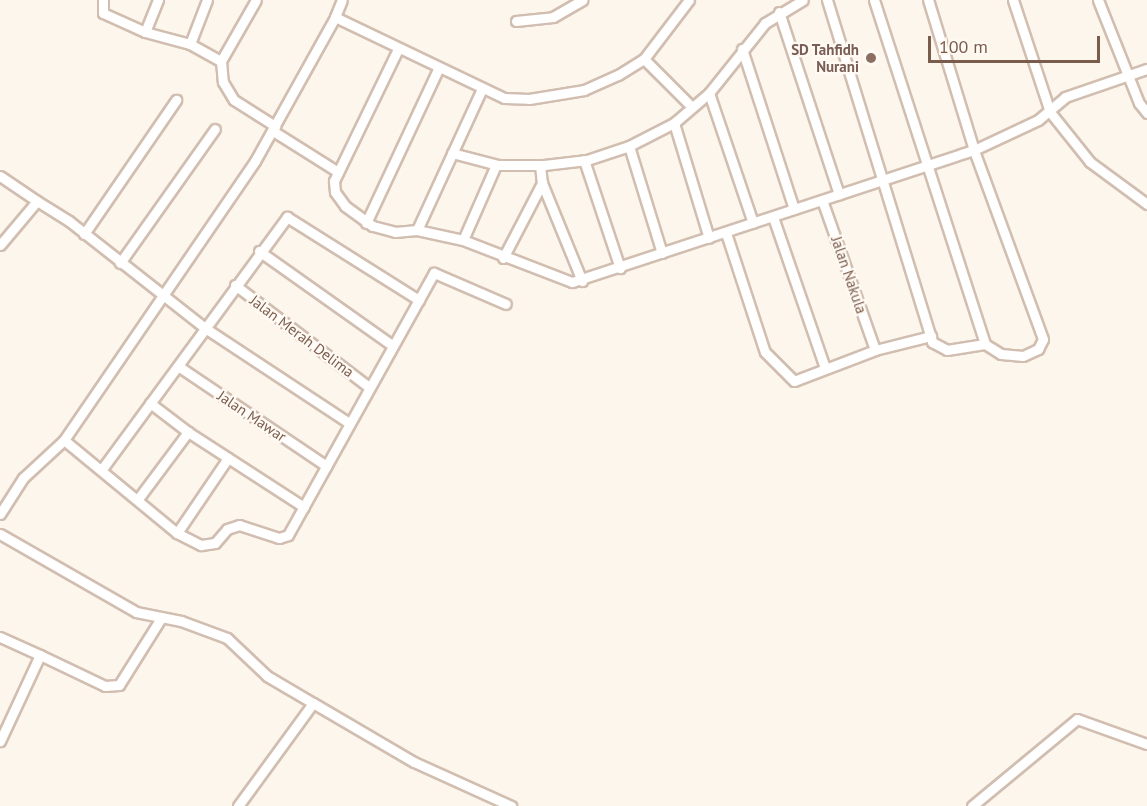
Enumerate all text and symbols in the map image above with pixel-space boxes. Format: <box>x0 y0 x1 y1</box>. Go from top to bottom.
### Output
scale bar <box>931 24 1104 62</box>
text: 100 m <box>939 35 988 58</box>
place label: SD Tahfidh Nurani <box>790 40 859 75</box>
marker: SD Tahfidh Nurani <box>864 51 878 65</box>
street label: Jalan Nakula <box>827 234 871 316</box>
street label: Jalan Merah Delima <box>246 291 358 381</box>
street label: Jalan Mawar <box>214 387 290 445</box>

